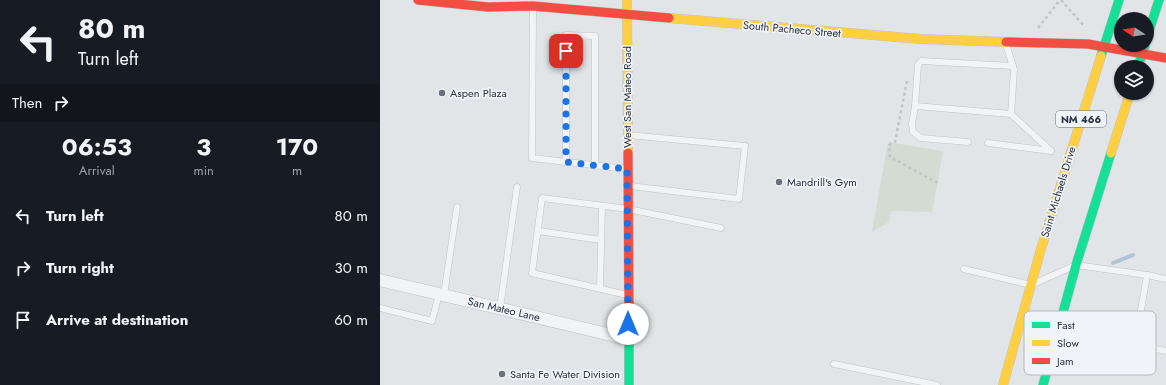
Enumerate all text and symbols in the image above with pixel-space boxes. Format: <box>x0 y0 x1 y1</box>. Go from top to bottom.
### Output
text: 80 m <box>78 8 145 49</box>
north arrow <box>1114 12 1154 52</box>
map controls <box>1114 12 1154 100</box>
icon: left <box>12 16 64 68</box>
street label: South Pacheco Street <box>742 17 842 41</box>
pin <box>549 34 583 68</box>
icon: arrive <box>555 40 577 62</box>
text: Turn left <box>78 46 138 72</box>
street label: West San Mateo Road <box>619 46 635 148</box>
button: layers <box>1114 60 1154 100</box>
place label: Aspen Plaza <box>450 85 507 101</box>
marker: Aspen Plaza <box>437 88 447 98</box>
text: Then <box>12 92 42 114</box>
icon: right <box>50 92 72 114</box>
road number: NM 466 <box>1056 111 1106 127</box>
text: 06:53 <box>62 129 132 164</box>
text: 3 <box>196 129 211 164</box>
text: 170 <box>276 129 318 164</box>
street label: Saint Michaels Drive <box>1037 144 1080 239</box>
text: Arrival <box>79 161 115 180</box>
text: min <box>194 161 214 180</box>
text: m <box>292 161 302 180</box>
place label: Mandrill's Gym <box>787 174 857 190</box>
marker: Mandrill's Gym <box>774 177 784 187</box>
icon: left <box>12 205 34 227</box>
text: Turn left <box>46 205 104 227</box>
text: 80 m <box>335 205 368 227</box>
icon: right <box>12 257 34 279</box>
text: Turn right <box>46 257 114 279</box>
text: 30 m <box>335 257 368 279</box>
street label: San Mateo Lane <box>466 293 542 325</box>
position arrow <box>607 303 649 345</box>
icon: arrive <box>12 309 34 331</box>
text: Arrive at destination <box>46 309 188 331</box>
text: 60 m <box>334 309 368 331</box>
legend <box>1024 311 1156 375</box>
text: Fast <box>1057 317 1075 333</box>
text: Slow <box>1057 335 1079 351</box>
text: Jam <box>1055 353 1074 369</box>
place label: Santa Fe Water Division <box>510 366 620 382</box>
marker: Santa Fe Water Division <box>497 369 507 379</box>

